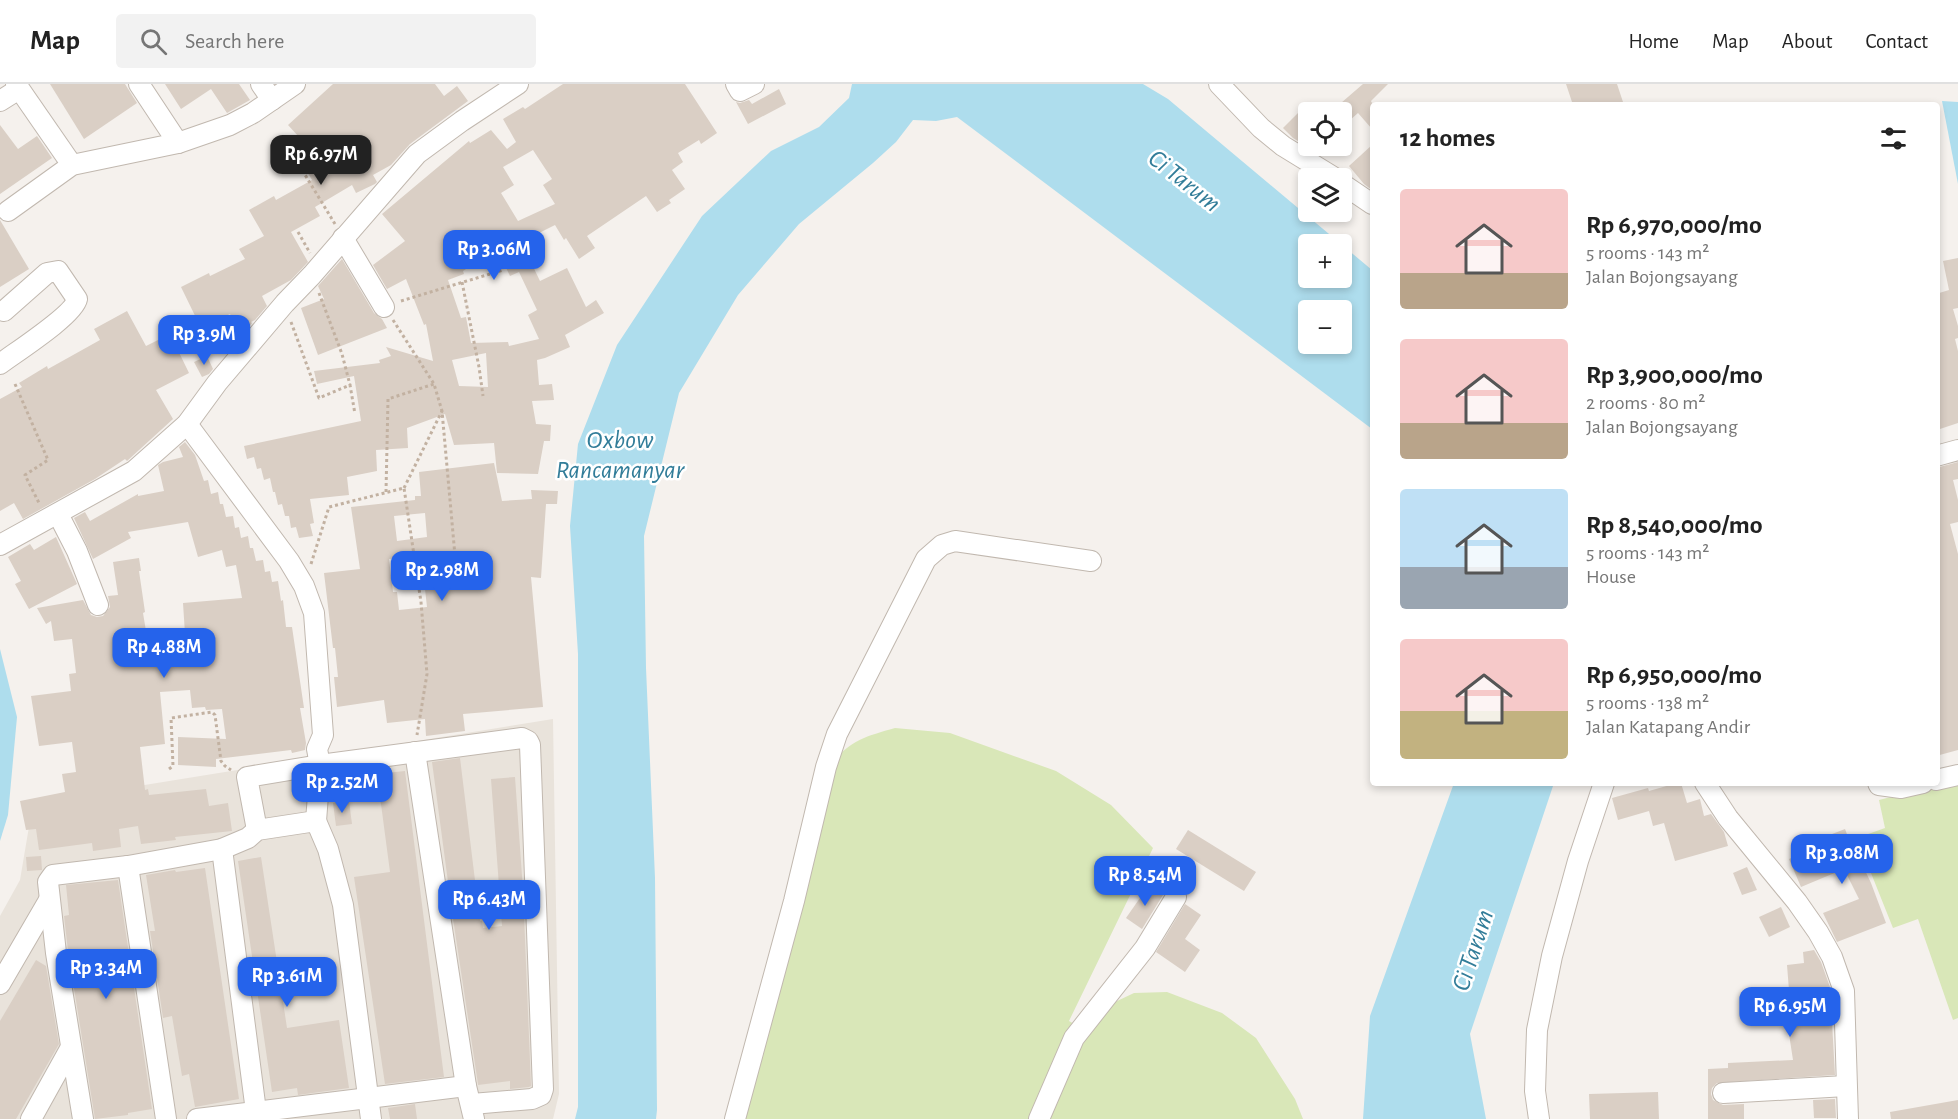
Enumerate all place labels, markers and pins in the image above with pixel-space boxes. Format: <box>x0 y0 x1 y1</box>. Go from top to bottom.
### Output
pin: Rp 6.97M <box>259 135 383 186</box>
pin: Rp 3.06M <box>432 230 556 281</box>
pin: Rp 3.9M <box>149 315 259 366</box>
pin: Rp 2.98M <box>380 551 504 602</box>
pin: Rp 4.88M <box>102 628 226 679</box>
pin: Rp 2.52M <box>280 763 404 814</box>
pin: Rp 3.08M <box>1780 834 1904 885</box>
pin: Rp 8.54M <box>1083 856 1207 907</box>
pin: Rp 6.43M <box>427 880 551 931</box>
pin: Rp 3.34M <box>44 949 168 1000</box>
pin: Rp 3.61M <box>225 957 349 1008</box>
pin: Rp 6.95M <box>1728 987 1852 1038</box>

